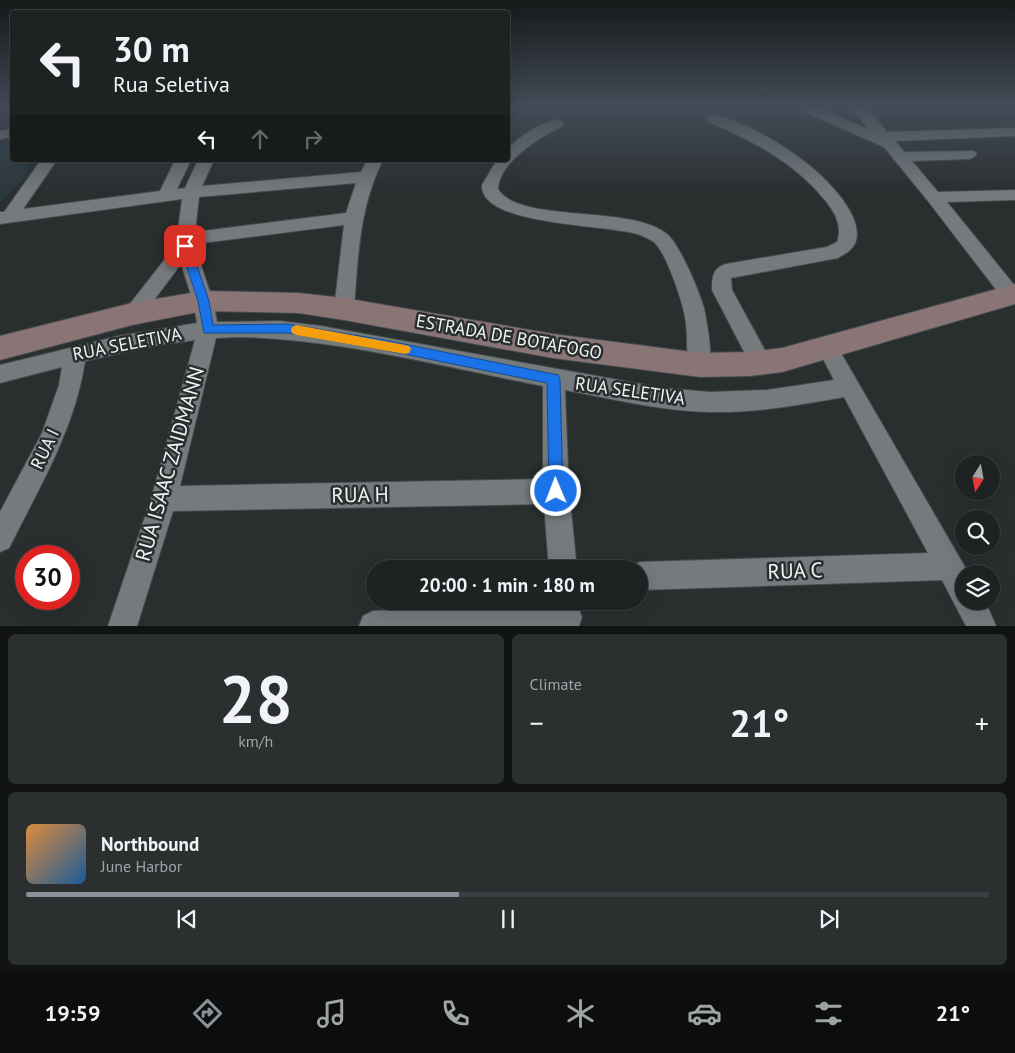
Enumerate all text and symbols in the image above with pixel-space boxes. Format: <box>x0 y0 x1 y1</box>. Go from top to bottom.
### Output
text: 30 m <box>113 26 190 72</box>
icon: left <box>30 30 95 95</box>
text: Rua Seletiva <box>113 70 230 98</box>
icon: left <box>193 125 221 153</box>
icon: ahead <box>246 125 274 153</box>
icon: right <box>299 125 327 153</box>
pin <box>164 225 206 267</box>
icon: arrive <box>171 232 199 260</box>
street label: ESTRADA DE BOTAFOGO <box>414 309 604 364</box>
street label: RUA SELETIVA <box>71 322 184 365</box>
street label: RUA ISAAC ZAIDMANN <box>129 363 210 564</box>
street label: RUA SELETIVA <box>574 371 687 410</box>
street label: RUA I <box>25 425 64 473</box>
north arrow <box>955 455 1000 500</box>
map controls <box>955 455 1000 610</box>
position arrow <box>529 464 581 516</box>
street label: RUA H <box>331 481 389 508</box>
button: search <box>955 510 1000 555</box>
speed limit sign: 30 <box>15 545 80 610</box>
street label: RUA C <box>767 556 823 585</box>
button: layers <box>955 565 1000 610</box>
text: 20:00 · 1 min · 180 m <box>419 573 595 597</box>
text: 28 <box>219 656 293 740</box>
text: Climate <box>530 674 582 694</box>
text: 21° <box>729 698 789 747</box>
text: − <box>530 704 544 741</box>
text: + <box>975 704 989 741</box>
text: km/h <box>238 731 273 751</box>
text: Northbound <box>101 832 199 856</box>
text: June Harbor <box>101 856 182 876</box>
icon: previous <box>173 905 201 933</box>
icon: pause <box>494 905 522 933</box>
icon: next <box>815 905 843 933</box>
icon: directions <box>190 996 225 1031</box>
icon: music <box>314 996 349 1031</box>
icon: phone <box>438 996 473 1031</box>
icon: climate <box>563 996 598 1031</box>
icon: car <box>687 996 722 1031</box>
icon: filters <box>811 996 846 1031</box>
text: 19:59 <box>45 999 100 1027</box>
text: 21° <box>936 999 970 1027</box>

